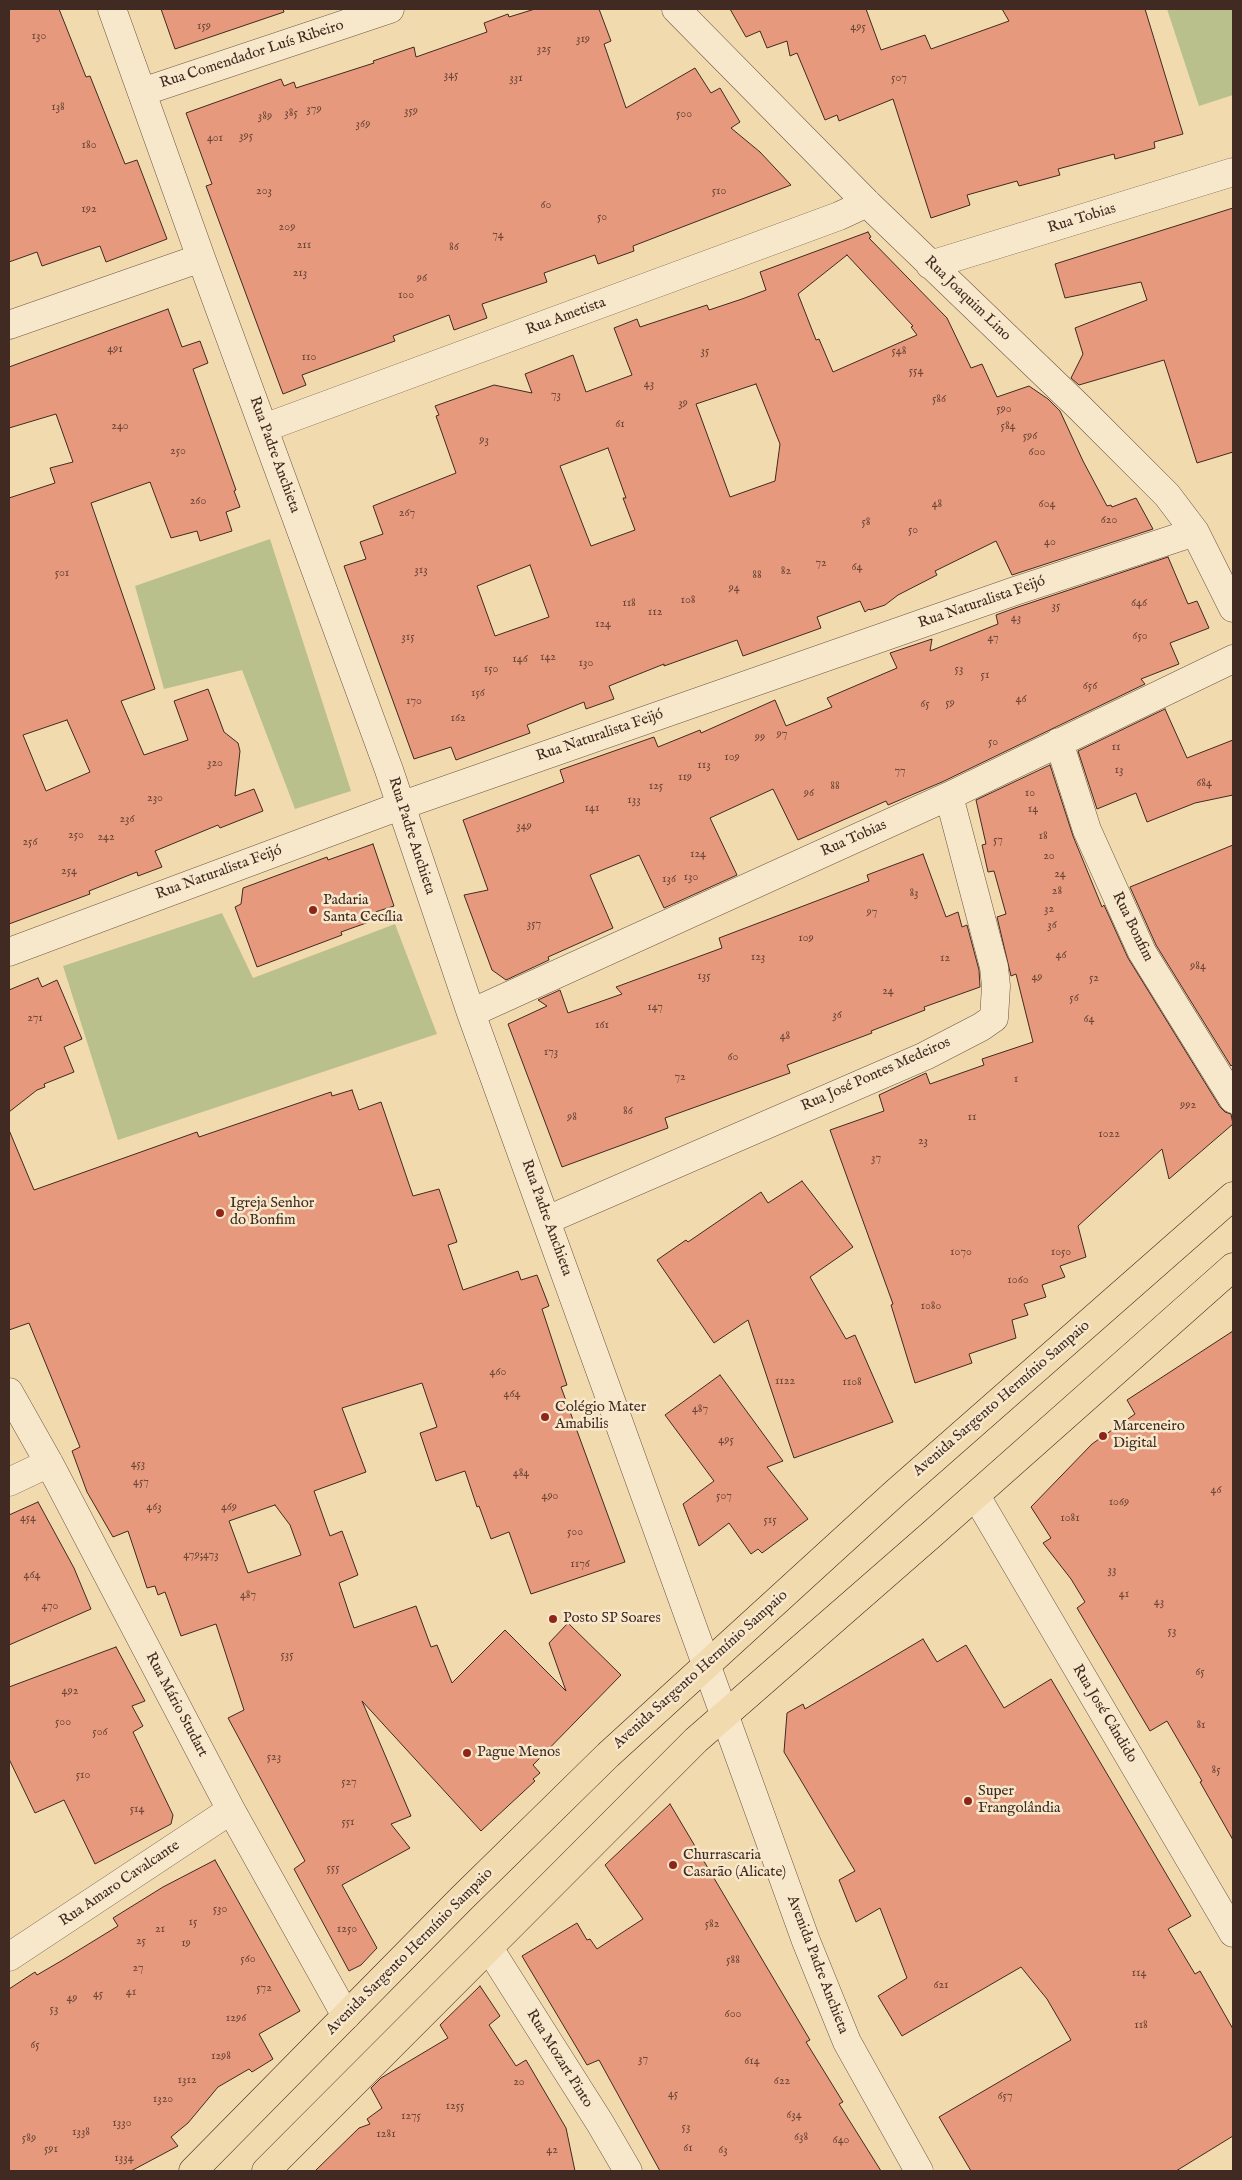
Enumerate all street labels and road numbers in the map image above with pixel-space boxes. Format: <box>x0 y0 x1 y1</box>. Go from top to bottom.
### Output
street label: Rua Comendador Luís Ribeiro <box>158 17 346 93</box>
street label: Rua Tobias <box>1046 200 1118 238</box>
street label: Rua Joaquim Lino <box>920 253 1014 345</box>
street label: Rua Ametista <box>524 294 608 340</box>
street label: Rua Padre Anchieta <box>245 394 303 516</box>
street label: Rua Naturalista Feijó <box>916 573 1048 633</box>
street label: Rua Naturalista Feijó <box>534 706 666 766</box>
street label: Rua Padre Anchieta <box>383 775 439 897</box>
street label: Rua Tobias <box>818 816 890 862</box>
street label: Rua Naturalista Feijó <box>153 842 285 904</box>
street label: Rua Bonfim <box>1107 889 1157 965</box>
street label: Rua José Pontes Medeiros <box>798 1034 954 1116</box>
street label: Rua Padre Anchieta <box>517 1157 575 1279</box>
street label: Avenida Sargento Hermínio Sampaio <box>910 1317 1094 1481</box>
street label: Avenida Sargento Hermínio Sampaio <box>610 1587 792 1753</box>
street label: Rua Mário Studart <box>141 1650 211 1760</box>
street label: Rua José Cândido <box>1068 1662 1140 1766</box>
street label: Rua Amaro Cavalcante <box>57 1837 183 1931</box>
street label: Avenida Sargento Hermínio Sampaio <box>323 1865 497 2039</box>
street label: Avenida Padre Anchieta <box>782 1893 852 2037</box>
street label: Rua Mozart Pinto <box>522 2007 596 2111</box>

